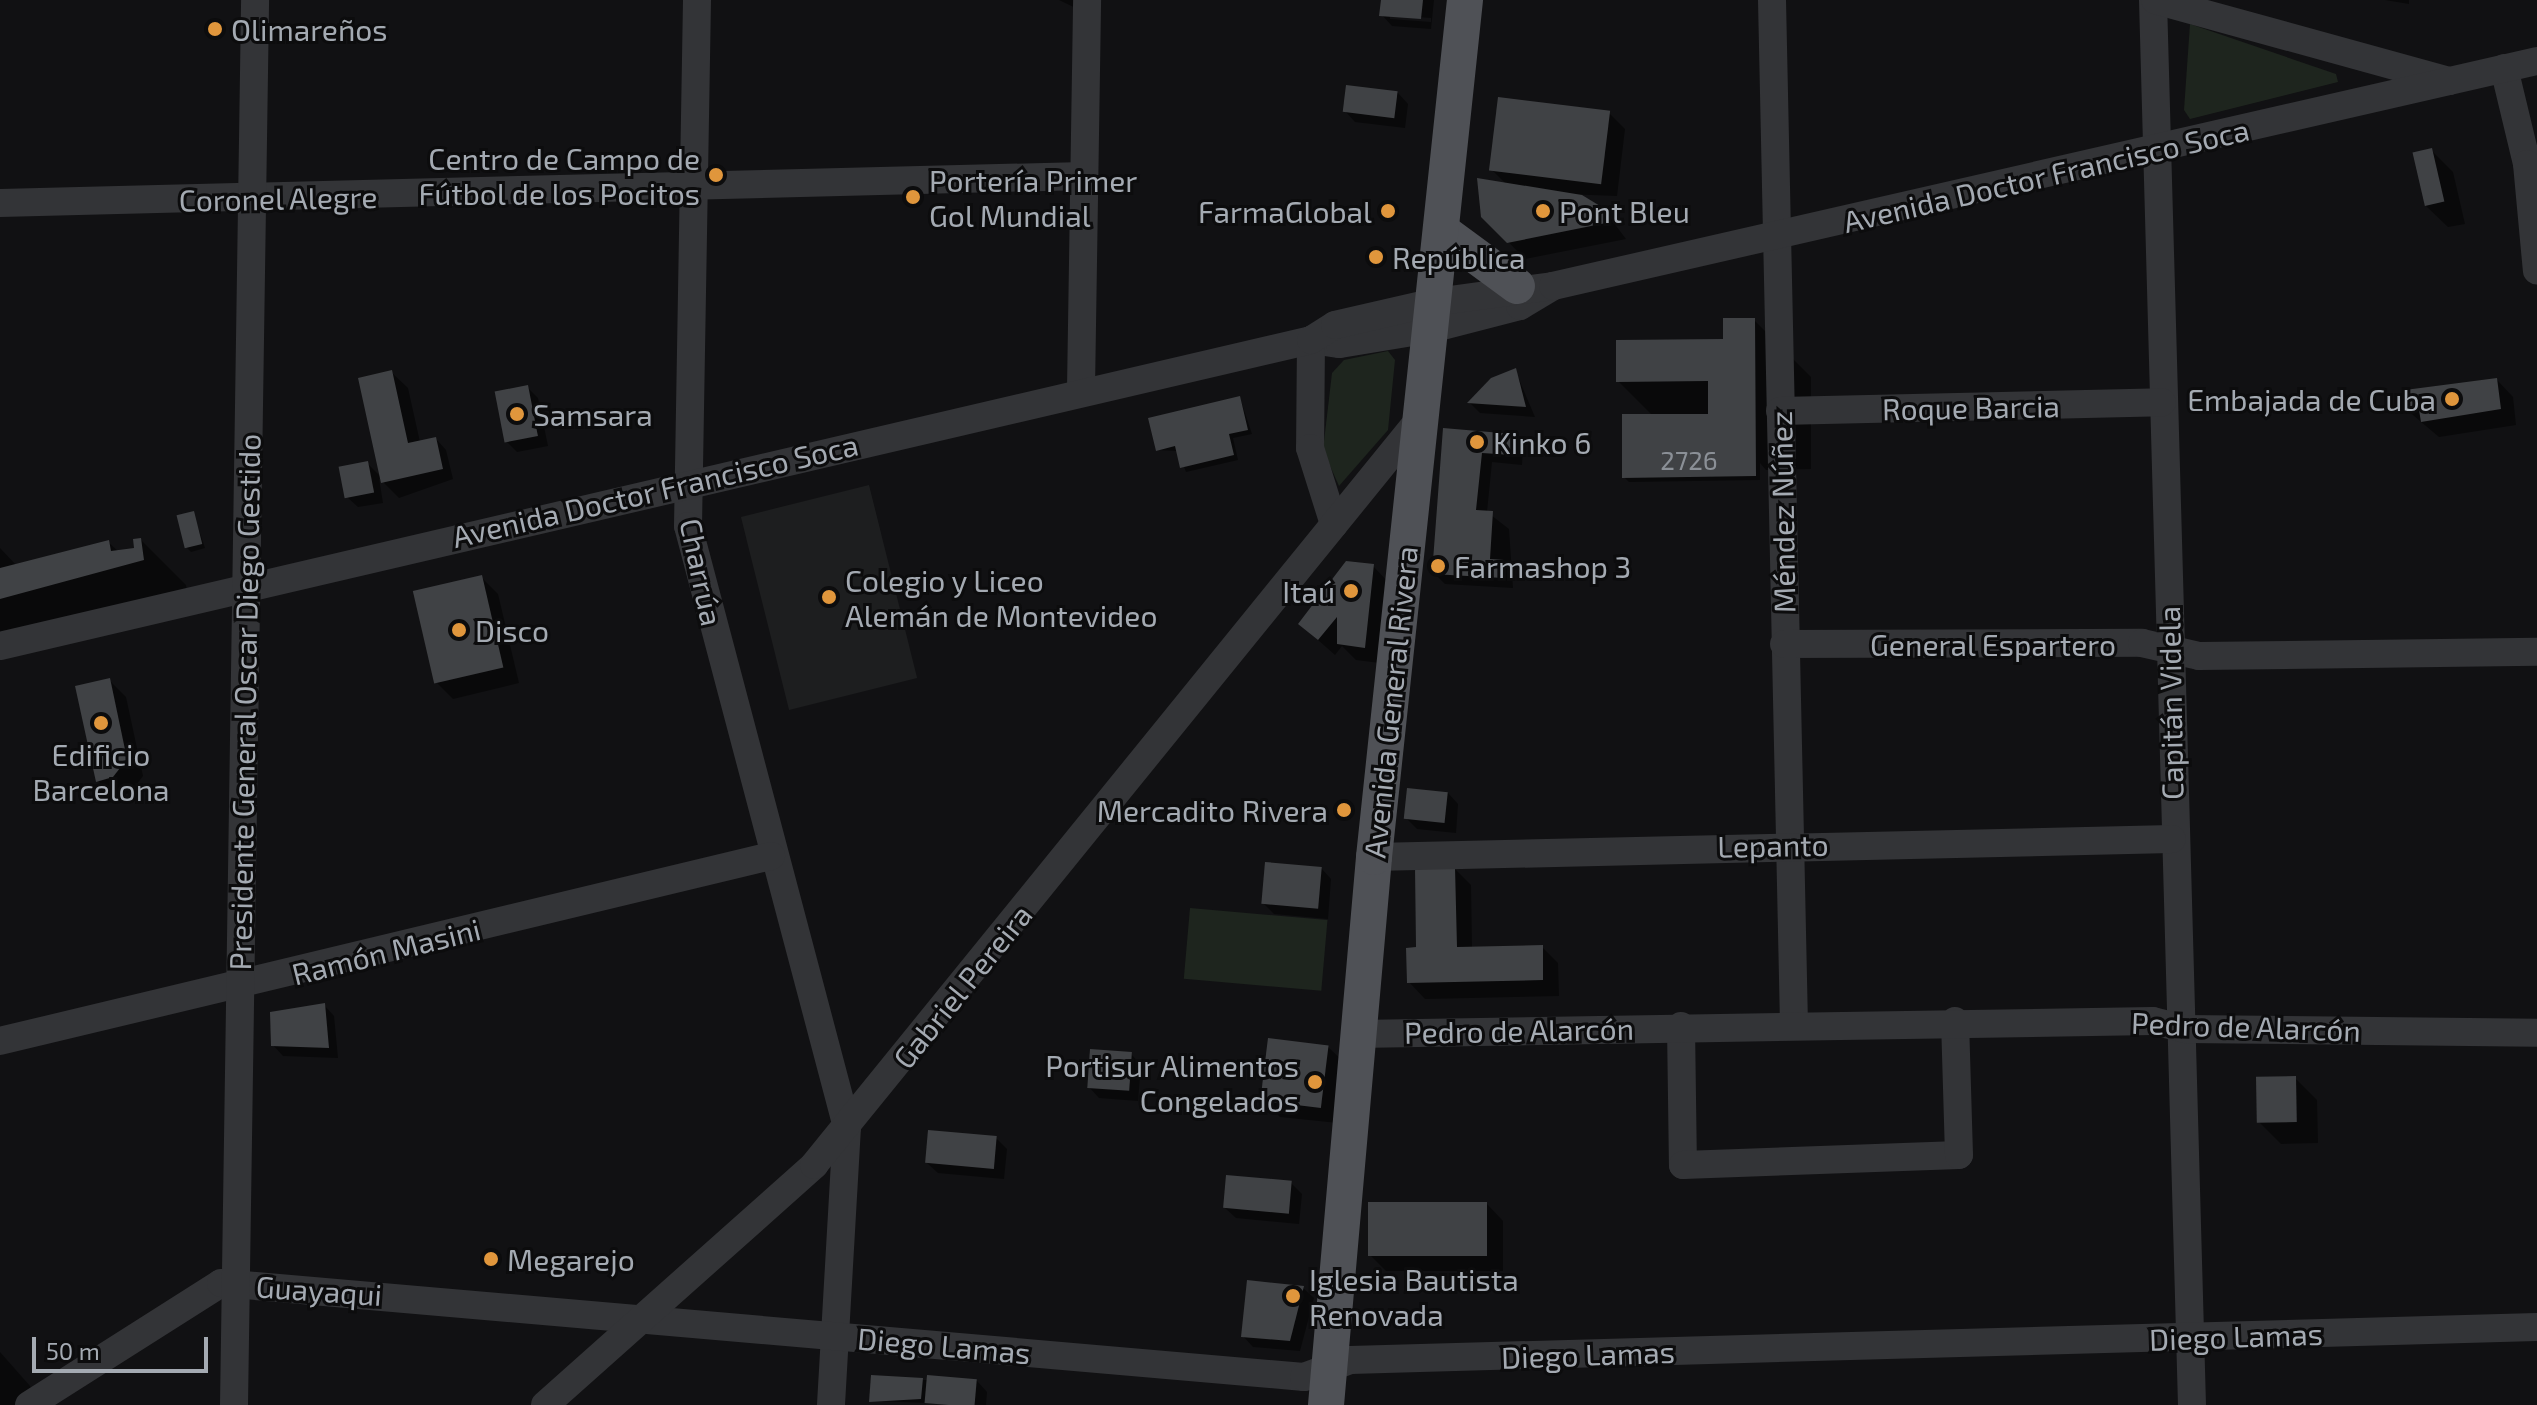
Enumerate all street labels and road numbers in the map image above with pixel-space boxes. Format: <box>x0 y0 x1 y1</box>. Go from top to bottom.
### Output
street label: Avenida Doctor Francisco Soca <box>1839 111 2253 239</box>
street label: Coronel Alegre <box>178 178 378 218</box>
street label: Roque Barcia <box>1882 387 2060 427</box>
street label: Méndez Núñez <box>1762 411 1802 613</box>
street label: Avenida Doctor Francisco Soca <box>448 426 862 554</box>
street label: Presidente General Oscar Diego Gestido <box>221 433 267 971</box>
street label: Charrúa <box>673 515 731 629</box>
street label: Avenida General Rivera <box>1356 544 1424 860</box>
street label: Capitán Videla <box>2150 605 2190 801</box>
street label: General Espartero <box>1870 626 2116 662</box>
street label: Lepanto <box>1717 826 1829 864</box>
street label: Gabriel Pereira <box>885 897 1039 1075</box>
street label: Ramón Masini <box>288 910 484 992</box>
street label: Pedro de Alarcón <box>2130 1004 2362 1048</box>
street label: Pedro de Alarcón <box>1403 1010 1635 1050</box>
street label: Guayaqui <box>255 1268 383 1312</box>
street label: Diego Lamas <box>2149 1315 2323 1357</box>
street label: Diego Lamas <box>856 1319 1032 1371</box>
street label: Diego Lamas <box>1501 1333 1675 1375</box>

